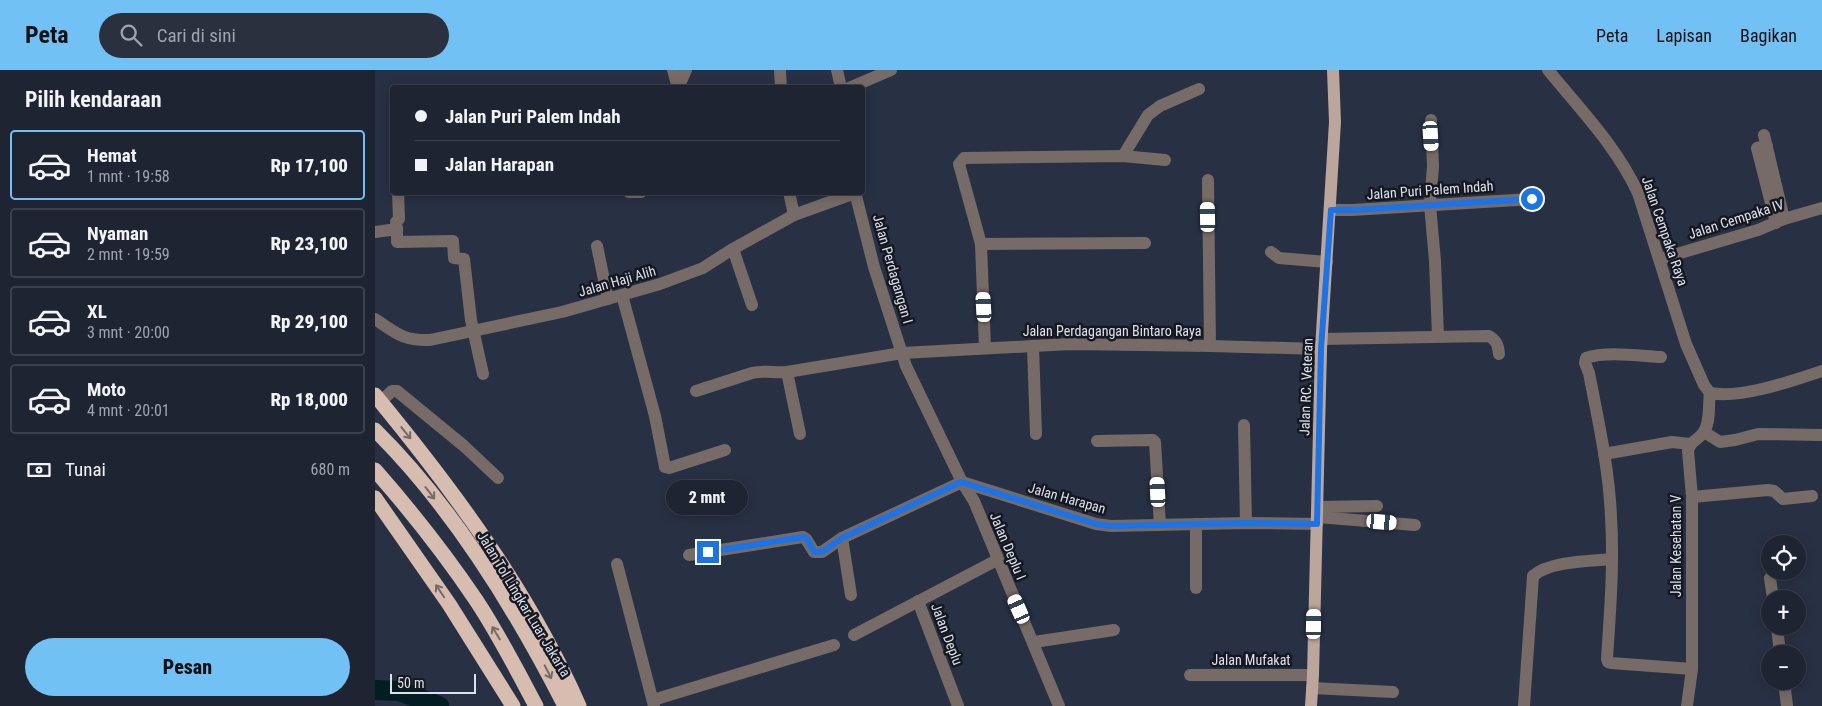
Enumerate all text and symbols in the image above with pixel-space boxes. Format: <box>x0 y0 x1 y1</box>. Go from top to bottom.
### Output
search box <box>99 13 449 58</box>
text: Peta <box>25 21 69 49</box>
icon: search <box>117 21 145 49</box>
text: Cari di sini <box>157 24 236 47</box>
text: Peta <box>1596 25 1628 46</box>
text: Lapisan <box>1656 25 1712 46</box>
text: Bagikan <box>1740 25 1797 46</box>
text: Pilih kendaraan <box>25 87 161 112</box>
text: Jalan Puri Palem Indah <box>445 105 621 128</box>
car <box>1422 121 1439 151</box>
icon: car <box>27 143 72 188</box>
text: Hemat <box>87 144 137 167</box>
text: Jalan Harapan <box>445 153 554 176</box>
text: Rp 17,100 <box>270 154 348 177</box>
text: 1 mnt · 19:58 <box>87 167 170 186</box>
street label: Jalan Cempaka Raya <box>1639 174 1691 288</box>
street label: Jalan Puri Palem Indah <box>1366 178 1494 202</box>
route start <box>1521 188 1543 210</box>
street label: Jalan Cempaka IV <box>1686 196 1786 242</box>
car <box>1200 202 1215 232</box>
street label: Jalan Perdagangan I <box>870 213 916 325</box>
icon: car <box>27 221 72 266</box>
text: Nyaman <box>87 222 148 245</box>
text: Rp 23,100 <box>270 232 348 255</box>
text: 2 mnt · 19:59 <box>87 245 170 264</box>
street label: Jalan Haji Alih <box>577 262 657 300</box>
car <box>975 292 992 322</box>
icon: car <box>27 299 72 344</box>
text: XL <box>87 300 107 323</box>
text: Rp 29,100 <box>270 310 348 333</box>
text: 3 mnt · 20:00 <box>87 323 170 342</box>
street label: Jalan Perdagangan Bintaro Raya <box>1023 323 1201 339</box>
street label: Jalan RC. Veteran <box>1296 338 1316 436</box>
icon: car <box>27 377 72 422</box>
text: Moto <box>87 378 126 401</box>
text: Rp 18,000 <box>270 388 348 411</box>
text: 4 mnt · 20:01 <box>87 401 170 420</box>
one-way arrow <box>400 427 411 440</box>
icon: cash <box>25 456 53 484</box>
text: Tunai <box>65 458 106 481</box>
text: 680 m <box>311 460 350 479</box>
car <box>1149 477 1166 507</box>
street label: Jalan Harapan <box>1026 479 1108 517</box>
callout: 2 mnt <box>667 480 749 514</box>
one-way arrow <box>424 486 435 499</box>
text: 2 mnt <box>689 488 725 507</box>
street label: Jalan Kesehatan V <box>1668 495 1684 597</box>
street label: Jalan Deplu I <box>987 510 1029 582</box>
car <box>1366 513 1397 531</box>
street label: Jalan Tol Lingkar Luar Jakarta <box>474 529 574 679</box>
map controls <box>1761 535 1806 690</box>
button: locate <box>1761 535 1806 580</box>
route end <box>697 541 719 563</box>
one-way arrow <box>435 584 445 598</box>
button: + <box>1761 590 1806 635</box>
car <box>1006 592 1031 626</box>
street label: Jalan Deplu <box>928 601 966 667</box>
car <box>1306 609 1321 639</box>
one-way arrow <box>490 626 500 640</box>
button: Pesan <box>25 638 350 696</box>
button: − <box>1761 645 1806 690</box>
street label: Jalan Mufakat <box>1211 652 1291 668</box>
one-way arrow <box>544 664 553 679</box>
scale bar <box>390 671 476 694</box>
text: 50 m <box>397 675 425 691</box>

